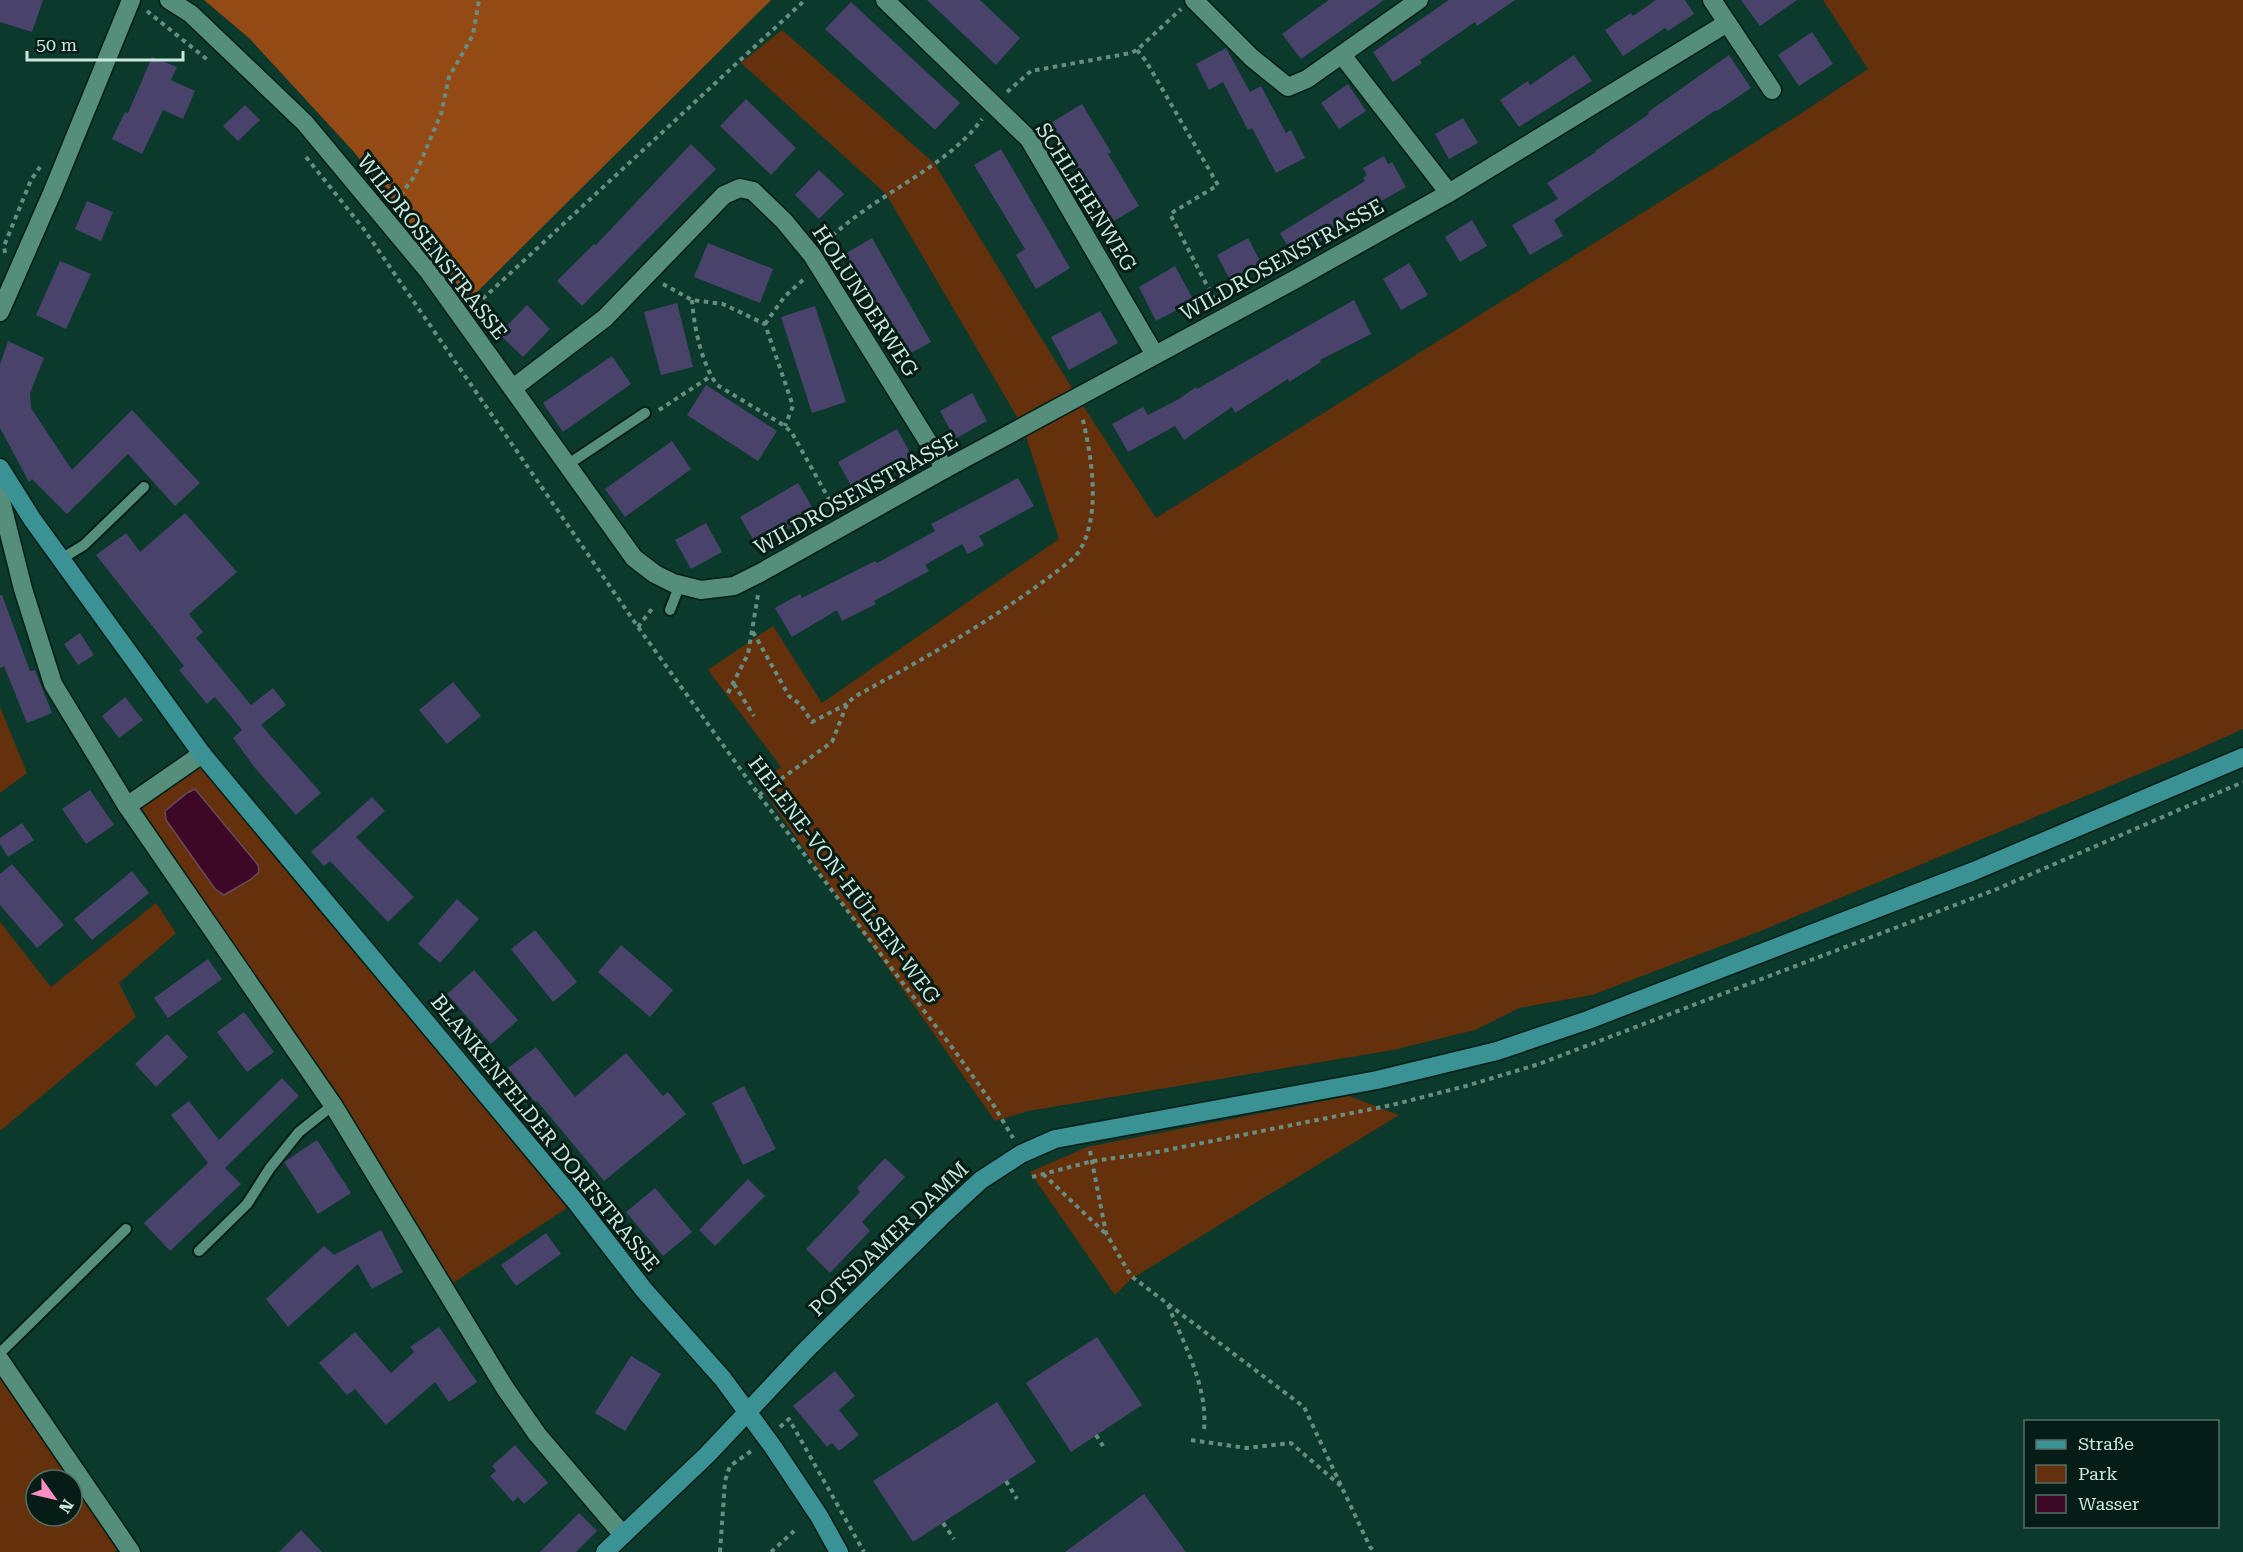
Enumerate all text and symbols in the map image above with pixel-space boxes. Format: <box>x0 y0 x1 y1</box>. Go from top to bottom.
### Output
scale bar <box>27 24 183 62</box>
text: 50 m <box>36 34 77 55</box>
street label: SCHLEHENWEG <box>1031 118 1141 276</box>
street label: WILDROSENSTRASSE <box>352 149 512 345</box>
street label: WILDROSENSTRASSE <box>1176 194 1388 326</box>
street label: HOLUNDERWEG <box>807 221 923 381</box>
street label: WILDROSENSTRASSE <box>750 428 962 560</box>
street label: HELENE-VON-HÜLSEN-WEG <box>743 751 946 1008</box>
street label: BLANKENFELDER DORFSTRASSE <box>426 990 664 1276</box>
street label: POTSDAMER DAMM <box>805 1157 973 1321</box>
legend <box>2024 1420 2219 1528</box>
text: Straße <box>2078 1433 2134 1454</box>
text: Park <box>2078 1463 2118 1484</box>
north arrow <box>24 1468 84 1528</box>
text: Wasser <box>2078 1493 2139 1514</box>
text: N <box>55 1496 77 1517</box>

